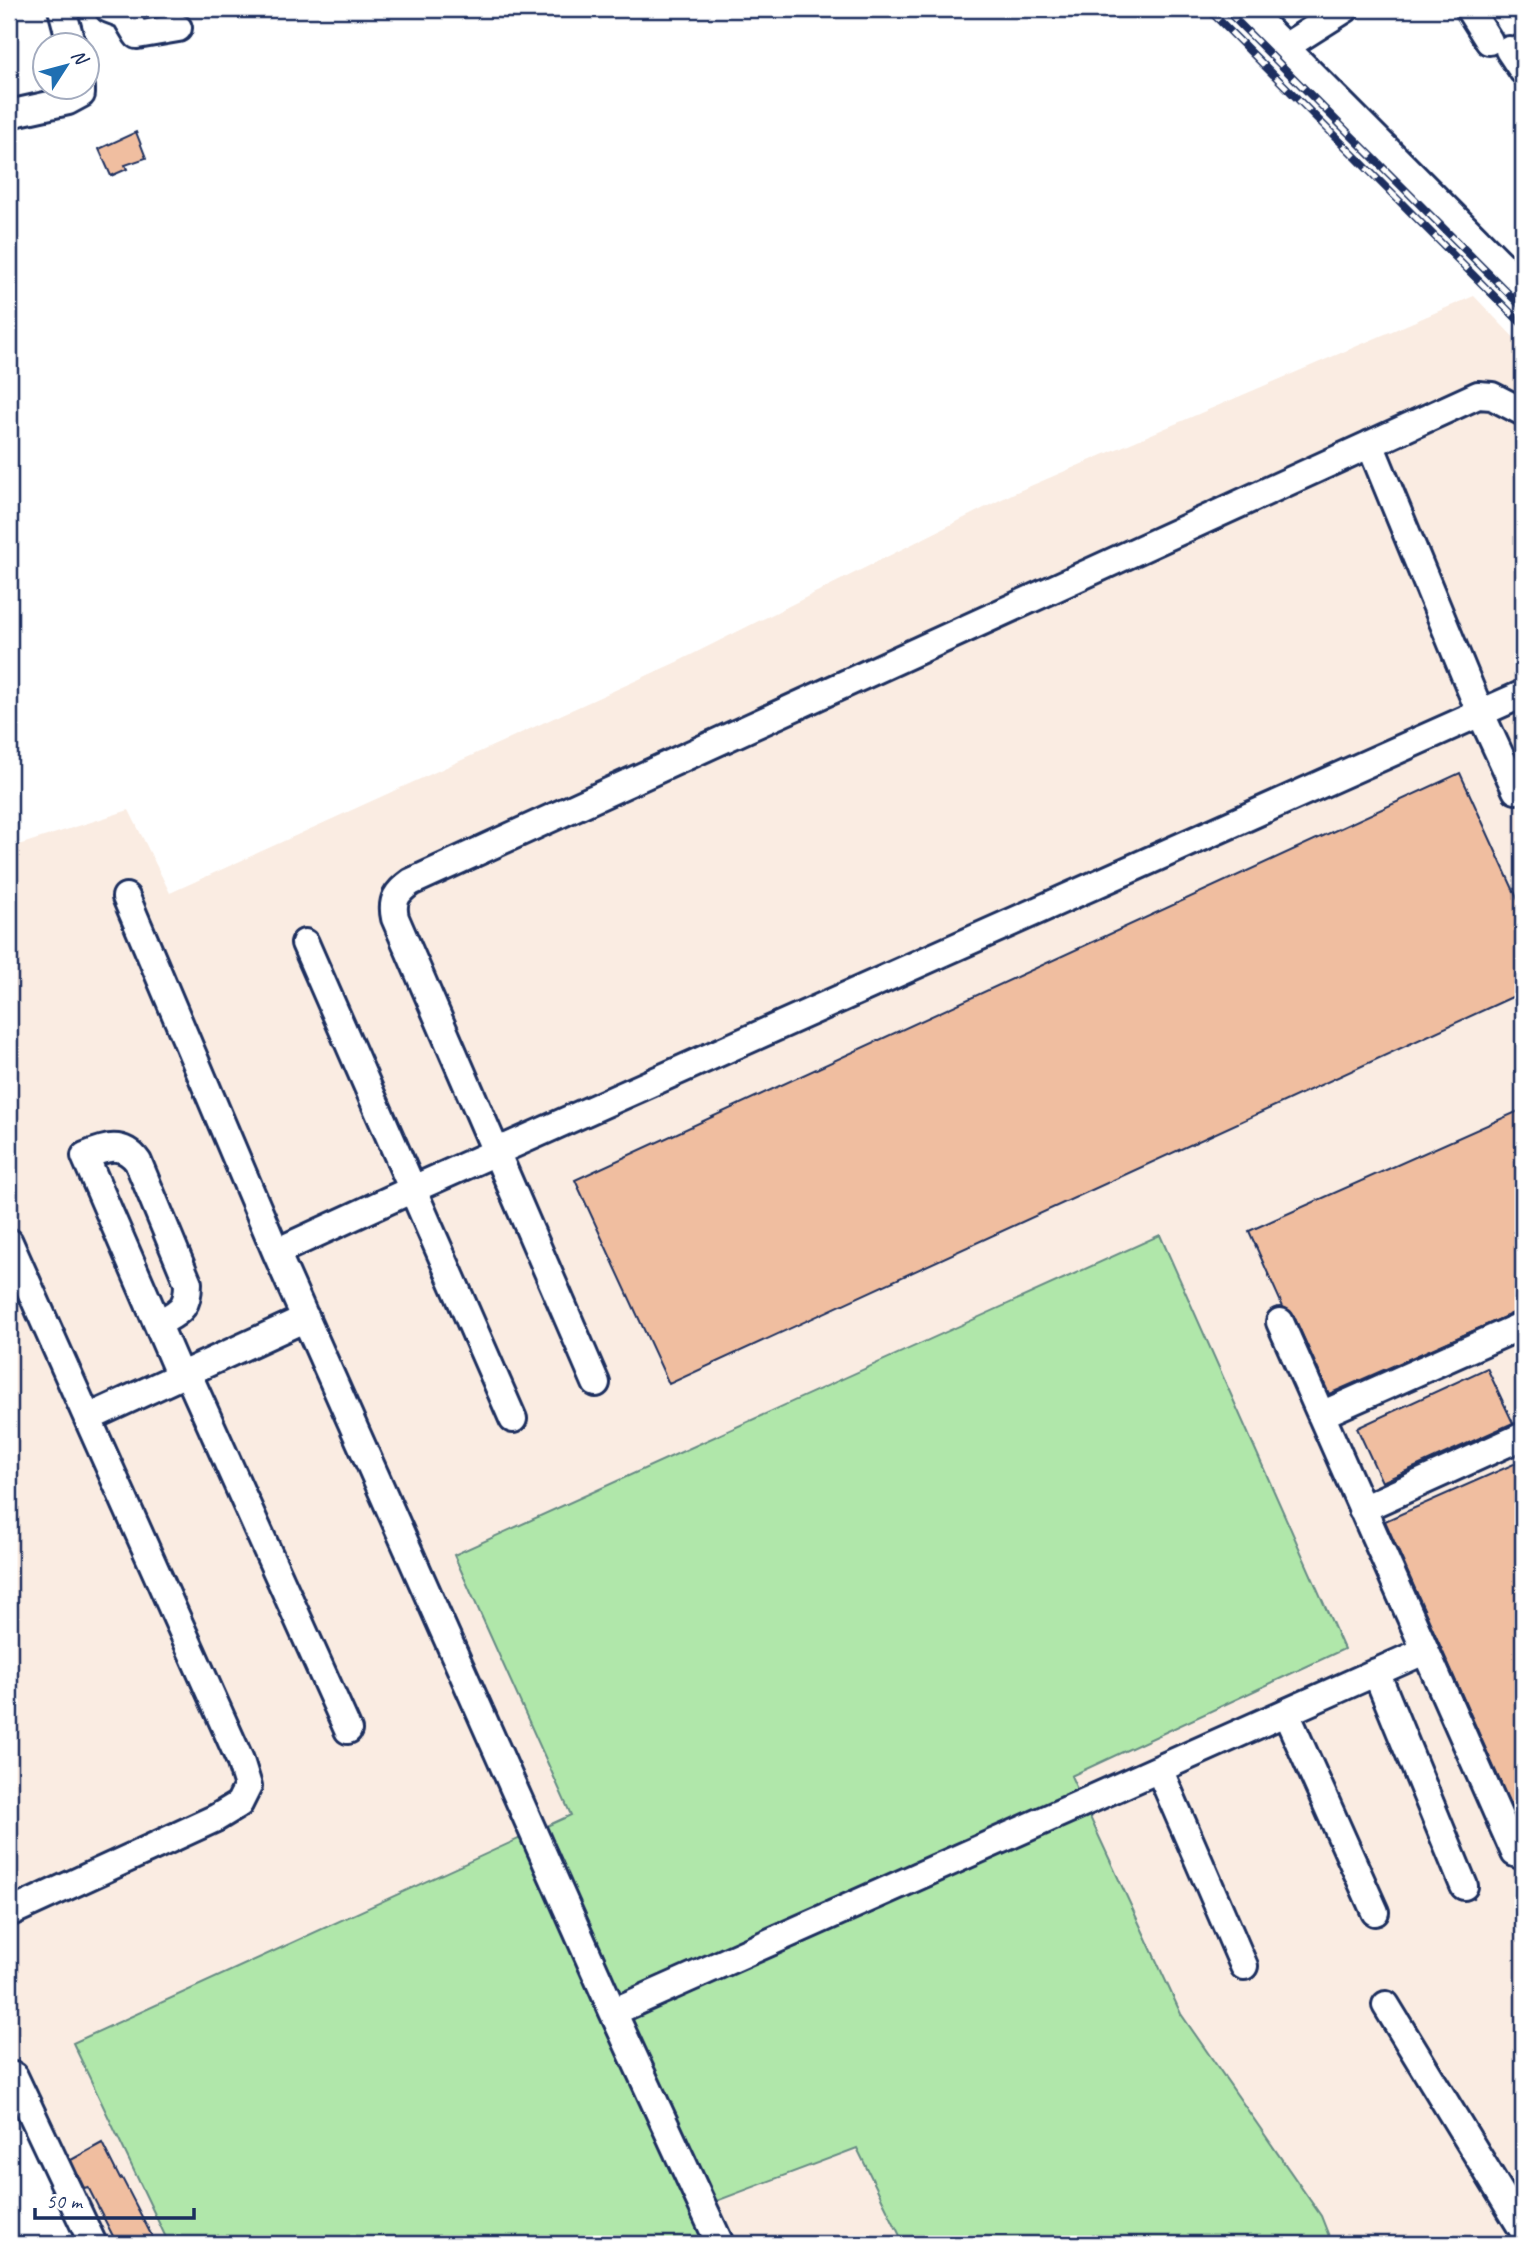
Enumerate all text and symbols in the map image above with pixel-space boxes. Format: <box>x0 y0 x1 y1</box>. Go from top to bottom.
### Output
north arrow <box>32 32 102 102</box>
text: N <box>66 45 94 71</box>
scale bar <box>35 2176 194 2220</box>
text: 50 m <box>46 2188 84 2214</box>

